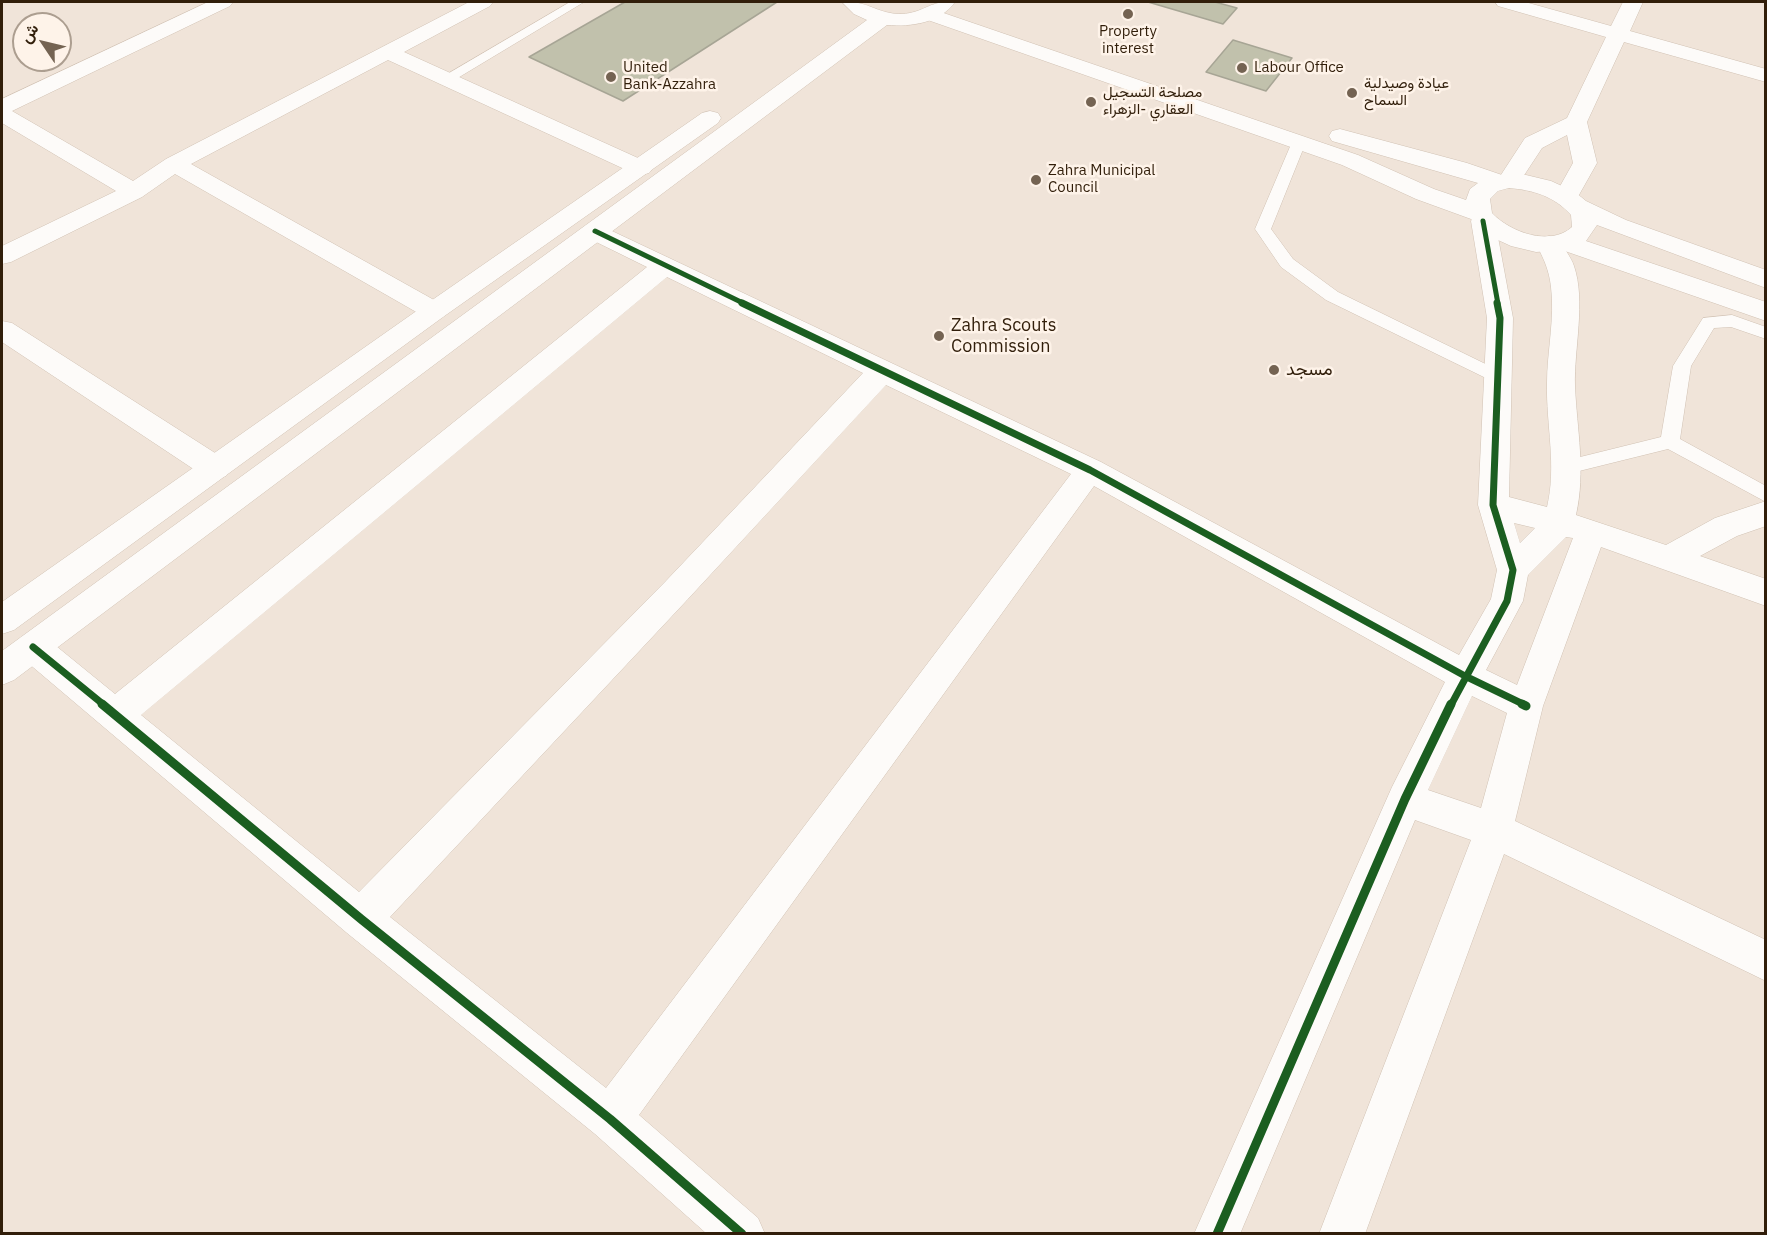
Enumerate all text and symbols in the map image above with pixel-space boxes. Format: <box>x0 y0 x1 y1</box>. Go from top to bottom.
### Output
marker: Property interest <box>1121 7 1135 21</box>
north arrow <box>12 12 72 72</box>
text: ش <box>15 19 43 46</box>
place label: Property interest <box>1099 23 1157 58</box>
place label: United Bank-Azzahra <box>623 59 716 94</box>
place label: Labour Office <box>1254 59 1344 77</box>
marker: Labour Office <box>1235 61 1249 75</box>
marker: United Bank-Azzahra <box>604 70 618 84</box>
place label: عيادة وصيدلية السماح <box>1364 75 1449 110</box>
place label: مصلحة التسجيل العقاري -الزهراء <box>1103 84 1202 119</box>
marker: عيادة وصيدلية السماح <box>1345 86 1359 100</box>
marker: مصلحة التسجيل العقاري -الزهراء <box>1084 95 1098 109</box>
place label: Zahra Municipal Council <box>1048 162 1155 197</box>
marker: Zahra Municipal Council <box>1029 173 1043 187</box>
place label: Zahra Scouts Commission <box>951 315 1056 358</box>
marker: Zahra Scouts Commission <box>932 329 946 343</box>
place label: مسجد <box>1286 359 1333 381</box>
marker: مسجد <box>1267 363 1281 377</box>

